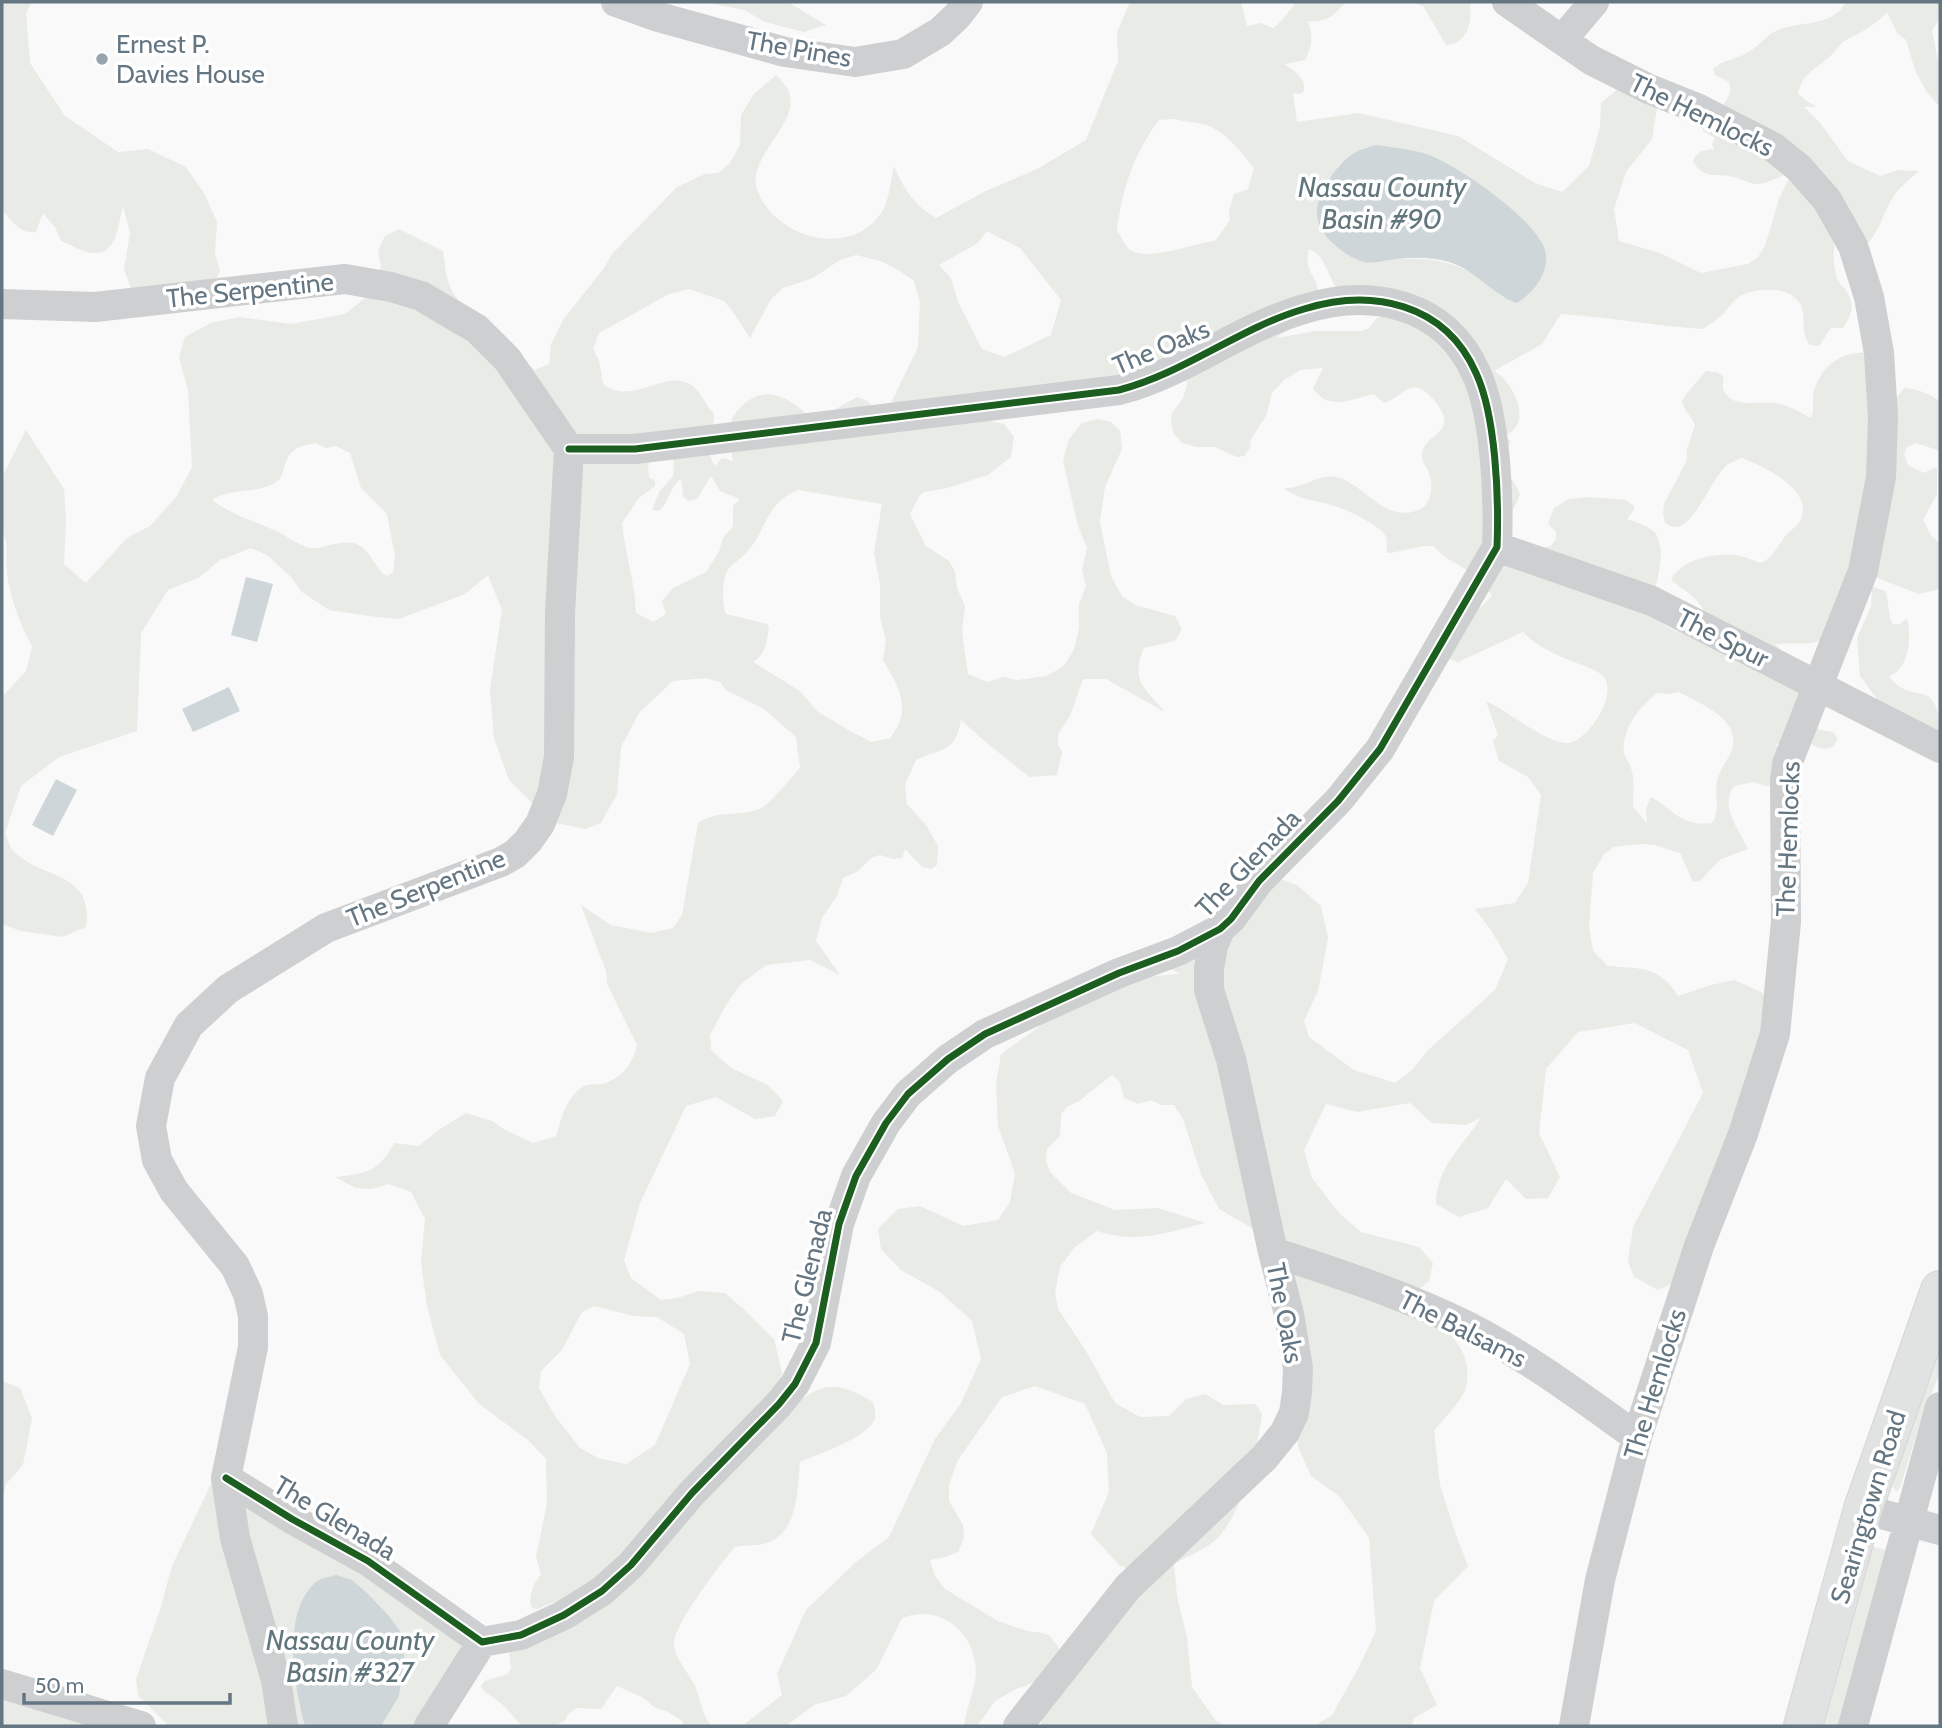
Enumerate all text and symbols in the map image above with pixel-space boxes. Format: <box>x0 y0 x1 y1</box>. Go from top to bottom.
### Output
street label: The Pines <box>744 24 854 74</box>
place label: Ernest P. Davies House <box>116 28 265 90</box>
marker: Ernest P. Davies House <box>94 51 110 67</box>
street label: The Hemlocks <box>1625 67 1779 164</box>
water label: Nassau County Basin #90 <box>1298 170 1467 236</box>
street label: The Serpentine <box>165 265 335 315</box>
street label: The Oaks <box>1108 312 1214 382</box>
street label: The Spur <box>1672 601 1775 675</box>
street label: The Hemlocks <box>1769 760 1807 917</box>
street label: The Glenada <box>1189 802 1308 924</box>
street label: The Serpentine <box>342 842 510 934</box>
street label: The Glenada <box>775 1205 839 1347</box>
street label: The Oaks <box>1260 1260 1310 1366</box>
street label: The Balsams <box>1394 1283 1532 1375</box>
street label: The Hemlocks <box>1617 1305 1693 1463</box>
street label: Searingtown Road <box>1823 1406 1913 1608</box>
street label: The Glenada <box>268 1469 403 1567</box>
water label: Nassau County Basin #327 <box>266 1623 435 1689</box>
scale bar <box>24 1662 231 1706</box>
text: 50 m <box>35 1673 84 1698</box>

